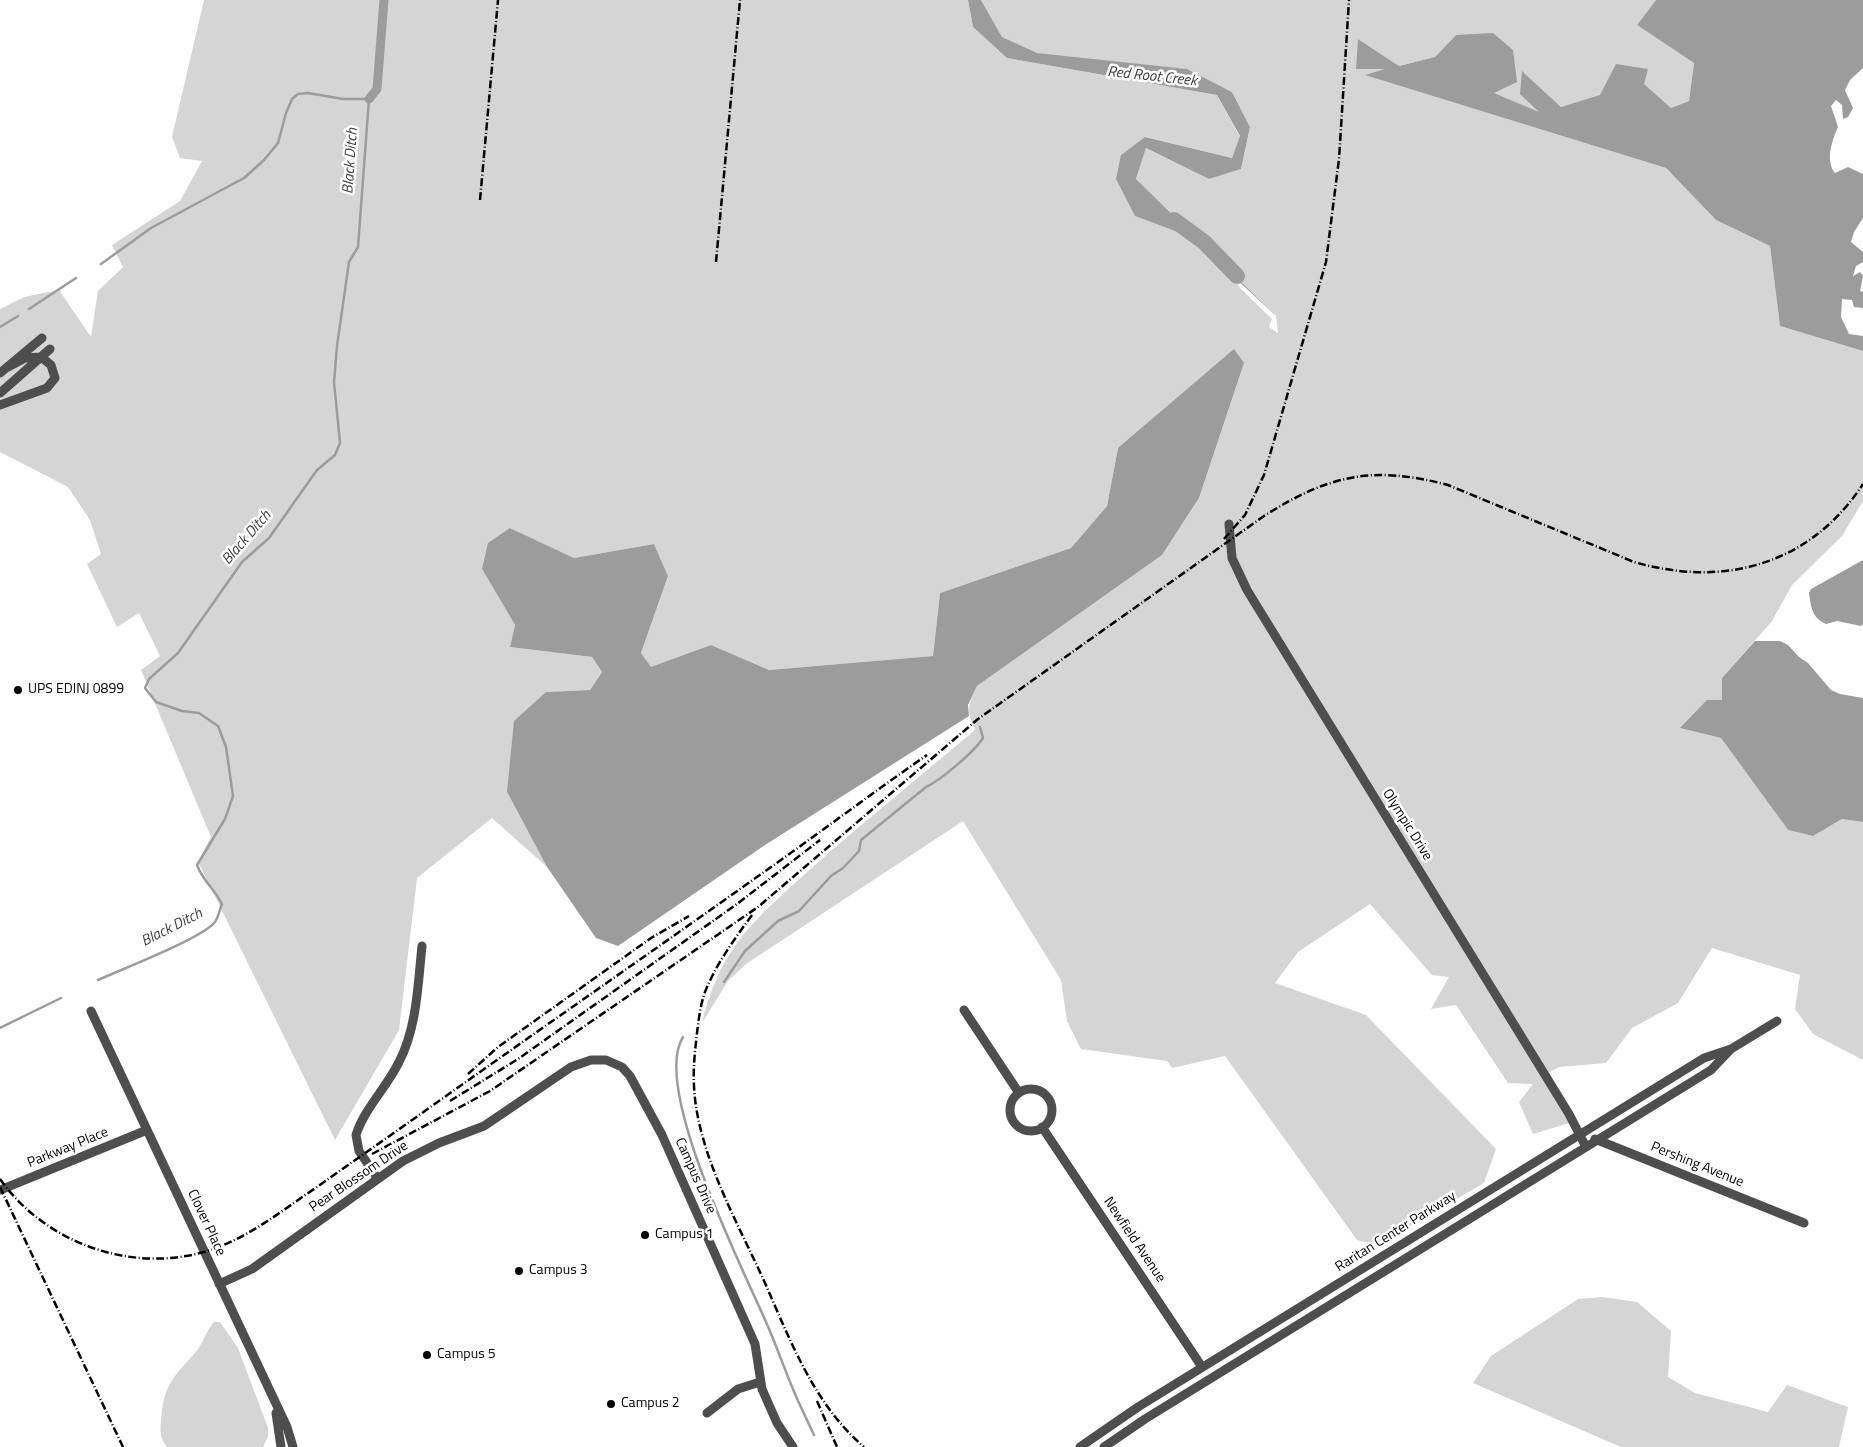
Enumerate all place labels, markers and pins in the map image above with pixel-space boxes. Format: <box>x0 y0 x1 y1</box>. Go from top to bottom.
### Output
place label: UPS EDINJ 0899 <box>28 682 124 698</box>
marker: UPS EDINJ 0899 <box>12 684 24 696</box>
place label: Campus 1 <box>655 1227 714 1243</box>
marker: Campus 1 <box>639 1229 651 1241</box>
place label: Campus 3 <box>529 1263 588 1279</box>
marker: Campus 3 <box>513 1265 525 1277</box>
place label: Campus 5 <box>437 1347 496 1363</box>
marker: Campus 5 <box>421 1349 433 1361</box>
place label: Campus 2 <box>621 1396 680 1412</box>
marker: Campus 2 <box>605 1398 617 1410</box>

